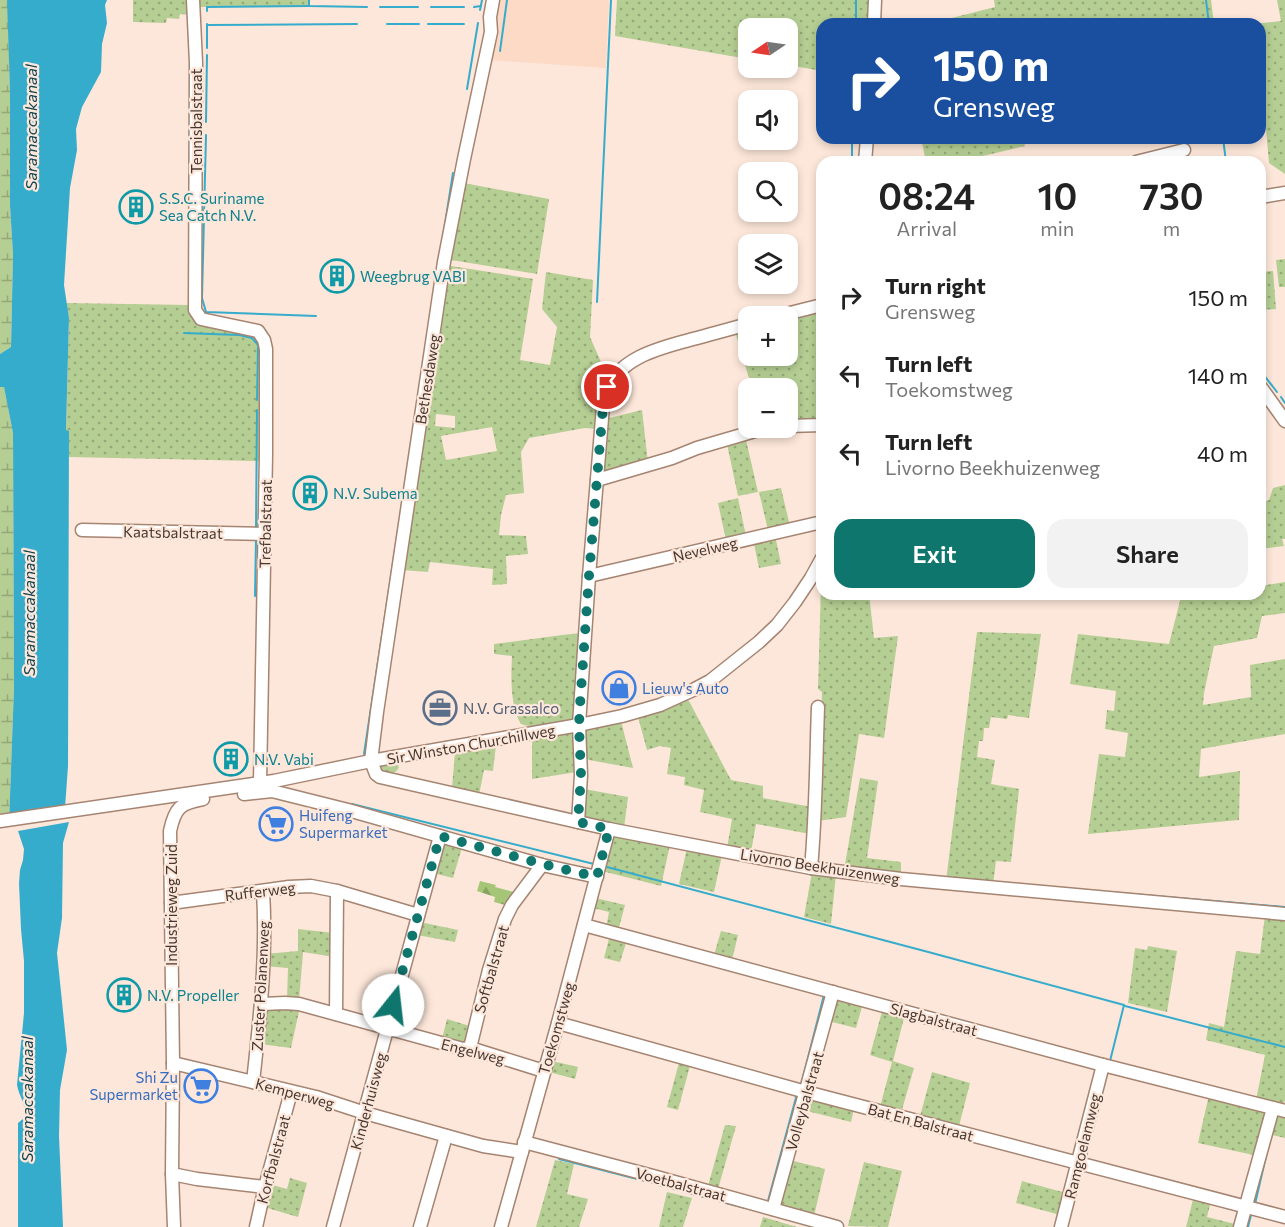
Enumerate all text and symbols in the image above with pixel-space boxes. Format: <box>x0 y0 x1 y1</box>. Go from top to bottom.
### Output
north arrow <box>738 18 798 78</box>
map controls <box>738 18 798 438</box>
text: 150 m <box>933 38 1049 90</box>
icon: right <box>834 42 912 120</box>
water label: Saramaccakanaal <box>21 63 40 190</box>
street label: Tennisbalstraat <box>187 68 205 174</box>
button: sound <box>738 90 798 150</box>
text: Grensweg <box>933 90 1055 123</box>
button: search <box>738 162 798 222</box>
text: 08:24 <box>878 173 975 217</box>
text: 10 <box>1037 173 1077 217</box>
text: 730 <box>1140 173 1204 217</box>
building icon: S.S.C. Suriname Sea Catch N.V. <box>118 189 154 225</box>
place label: S.S.C. Suriname Sea Catch N.V. <box>159 189 265 224</box>
text: Arrival <box>896 216 957 240</box>
text: min <box>1040 216 1074 240</box>
text: m <box>1163 216 1180 240</box>
button: layers <box>738 234 798 294</box>
building icon: Weegbrug VABI <box>319 258 355 294</box>
place label: Weegbrug VABI <box>360 267 466 285</box>
text: Turn right <box>885 272 986 299</box>
icon: right <box>834 281 867 314</box>
text: 150 m <box>1188 284 1248 311</box>
text: Grensweg <box>885 299 975 323</box>
button: + <box>738 306 798 366</box>
street label: Bethesdaweg <box>411 333 443 425</box>
text: Turn left <box>885 350 972 377</box>
icon: left <box>834 359 867 392</box>
pin <box>581 361 632 412</box>
text: 140 m <box>1188 362 1248 389</box>
icon: arrive <box>590 370 623 403</box>
text: Toekomstweg <box>885 377 1013 401</box>
button: − <box>738 378 798 438</box>
text: Turn left <box>885 428 972 455</box>
icon: left <box>834 437 867 470</box>
text: 40 m <box>1197 440 1248 467</box>
text: Livorno Beekhuizenweg <box>885 455 1100 479</box>
building icon: N.V. Subema <box>292 475 328 511</box>
street label: Trefbalstraat <box>255 479 275 569</box>
place label: N.V. Subema <box>333 484 418 502</box>
button: Exit <box>834 519 1035 588</box>
button: Share <box>1047 519 1248 588</box>
street label: Kaatsbalstraat <box>123 522 223 542</box>
street label: Nevelweg <box>671 533 739 565</box>
water label: Saramaccakanaal <box>19 549 38 676</box>
shop icon: Lieuw's Auto <box>601 670 637 706</box>
place label: Lieuw's Auto <box>642 679 729 697</box>
office icon: N.V. Grassalco <box>422 690 458 726</box>
place label: N.V. Grassalco <box>463 699 559 717</box>
street label: Sir Winston Churchillweg <box>385 720 557 768</box>
building icon: N.V. Vabi <box>213 741 249 777</box>
place label: N.V. Vabi <box>254 750 314 768</box>
supermarket icon: Huifeng Supermarket <box>258 806 294 842</box>
place label: Huifeng Supermarket <box>299 806 388 841</box>
street label: Industrieweg Zuid <box>162 844 180 966</box>
street label: Livorno Beekhuizenweg <box>739 844 901 888</box>
street label: Rufferweg <box>224 878 296 904</box>
street label: Zuster Polanenweg <box>248 920 272 1052</box>
street label: Softbalstraat <box>470 923 512 1015</box>
position arrow <box>361 973 425 1037</box>
building icon: N.V. Propeller <box>106 977 142 1013</box>
street label: Toekomstweg <box>534 979 578 1077</box>
place label: N.V. Propeller <box>147 986 239 1004</box>
street label: Slagbalstraat <box>888 999 980 1039</box>
street label: Engelweg <box>439 1034 507 1068</box>
water label: Saramaccakanaal <box>17 1035 36 1162</box>
street label: Volleybalstraat <box>781 1049 827 1153</box>
street label: Kinderhuisweg <box>346 1050 390 1152</box>
place label: Shi Zu Supermarket <box>89 1068 178 1103</box>
supermarket icon: Shi Zu Supermarket <box>183 1068 219 1104</box>
street label: Kemperweg <box>254 1074 336 1112</box>
street label: Ramgoelamweg <box>1060 1091 1104 1201</box>
street label: Bat En Balstraat <box>866 1099 976 1145</box>
street label: Korfbalstraat <box>252 1112 294 1206</box>
street label: Voetbalstraat <box>634 1163 728 1205</box>

